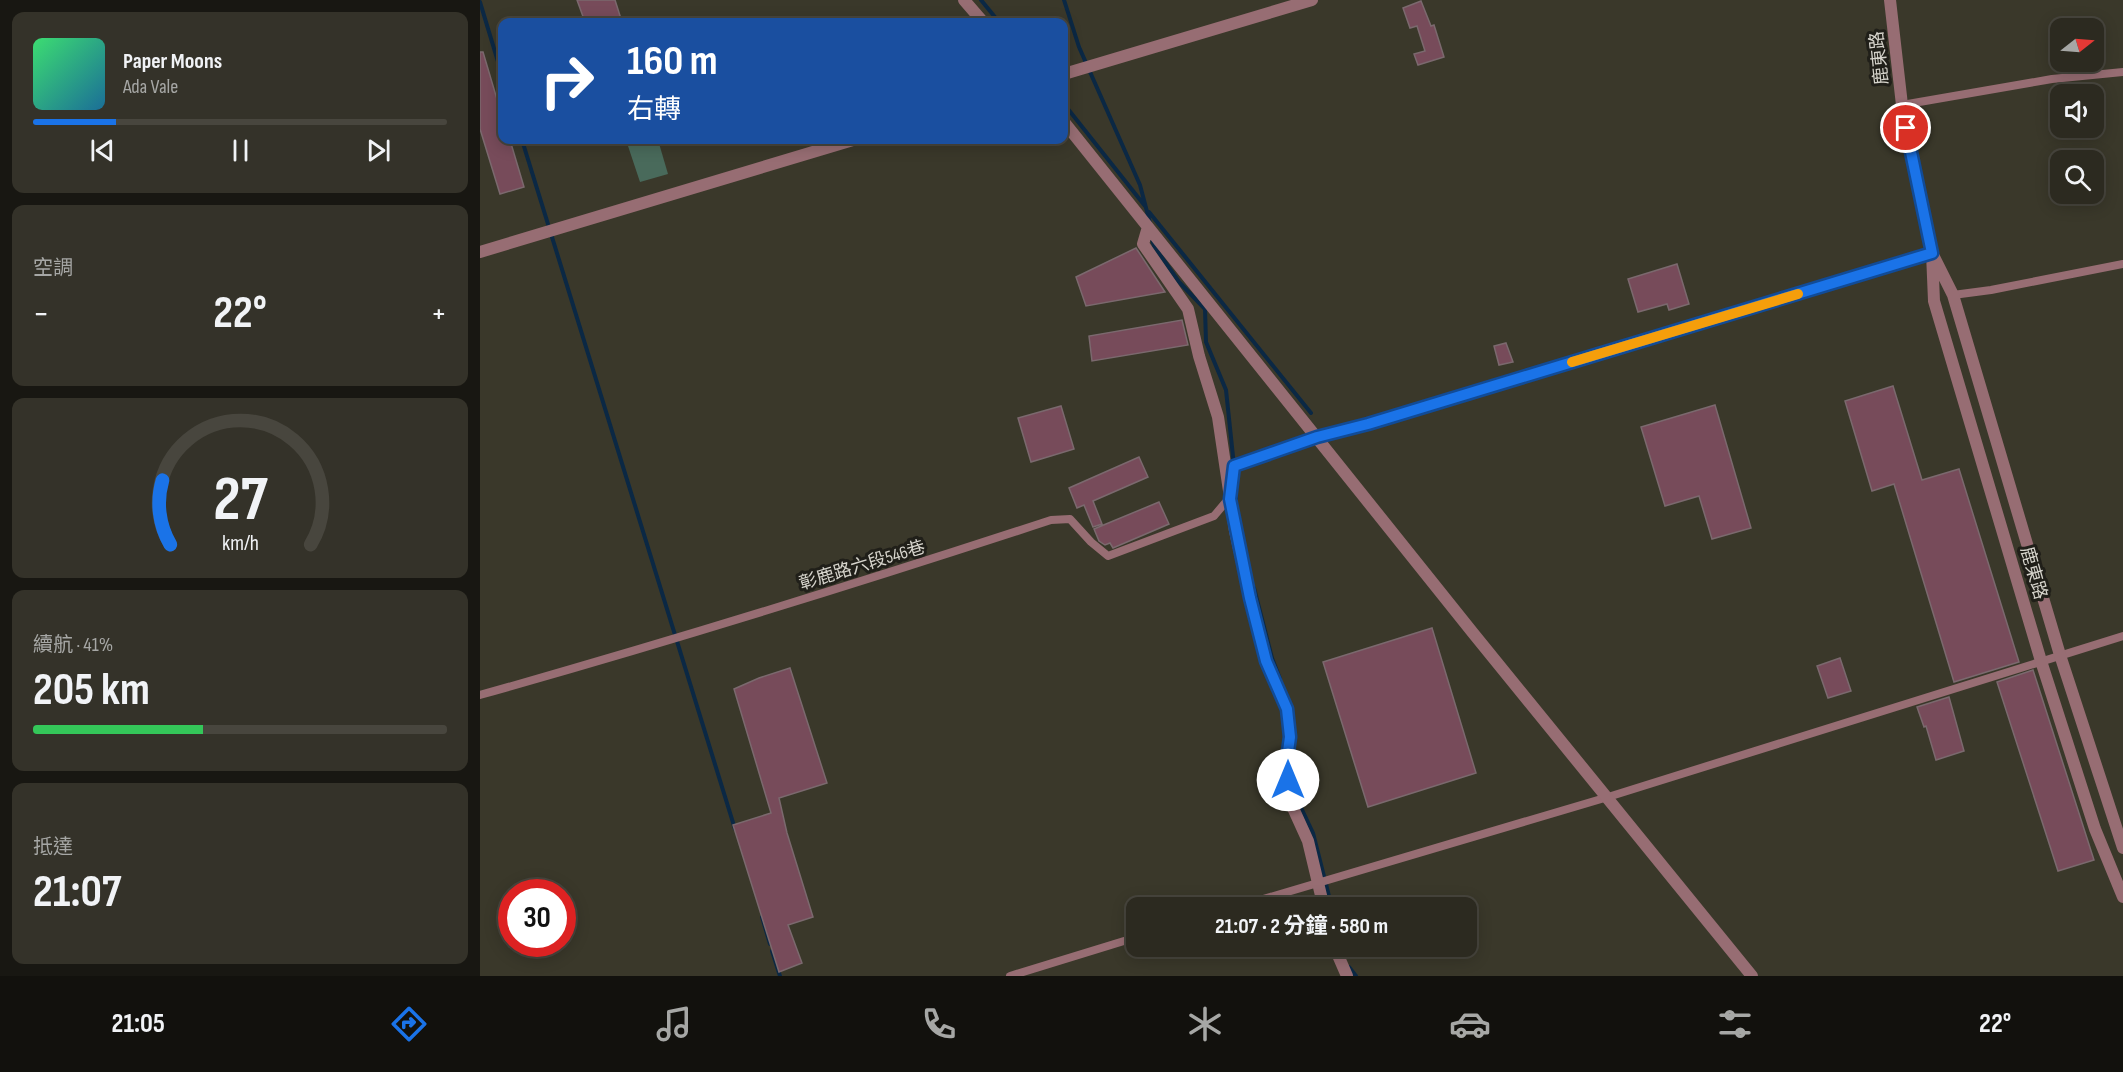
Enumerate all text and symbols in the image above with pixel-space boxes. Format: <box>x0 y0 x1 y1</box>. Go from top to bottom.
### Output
north arrow <box>2050 18 2104 72</box>
map controls <box>2050 18 2104 204</box>
street label: 鹿東路 <box>1866 30 1893 86</box>
text: 160 m <box>627 36 718 87</box>
icon: right <box>528 42 606 120</box>
text: Paper Moons <box>123 48 222 75</box>
text: Ada Vale <box>123 75 178 99</box>
button: sound <box>2050 84 2104 138</box>
text: 右轉 <box>627 94 681 126</box>
pin <box>1880 102 1931 153</box>
icon: arrive <box>1889 111 1922 144</box>
icon: previous <box>86 134 119 167</box>
icon: pause <box>224 134 257 167</box>
icon: next <box>362 134 395 167</box>
button: search <box>2050 150 2104 204</box>
text: 空調 <box>33 256 73 280</box>
text: 22° <box>213 286 267 341</box>
text: − <box>33 294 49 334</box>
text: + <box>431 294 447 334</box>
text: 27 <box>213 463 268 538</box>
text: km/h <box>221 531 259 556</box>
street label: 彰鹿路六段546巷 <box>797 536 928 595</box>
street label: 鹿東路 <box>2016 544 2051 602</box>
text: 續航 · 41% <box>33 633 113 657</box>
text: 205 km <box>33 663 150 718</box>
position arrow <box>1256 748 1320 812</box>
text: 抵達 <box>33 835 73 859</box>
text: 21:07 <box>33 865 121 920</box>
speed limit sign: 30 <box>498 879 576 957</box>
text: 21:07 · 2 分鐘 · 580 m <box>1215 913 1388 940</box>
icon: directions <box>388 1003 430 1045</box>
icon: music <box>653 1003 695 1045</box>
icon: phone <box>918 1003 960 1045</box>
icon: climate <box>1184 1003 1226 1045</box>
icon: car <box>1449 1003 1491 1045</box>
icon: filters <box>1714 1003 1756 1045</box>
text: 21:05 <box>112 1008 165 1040</box>
text: 22° <box>1979 1008 2011 1040</box>

